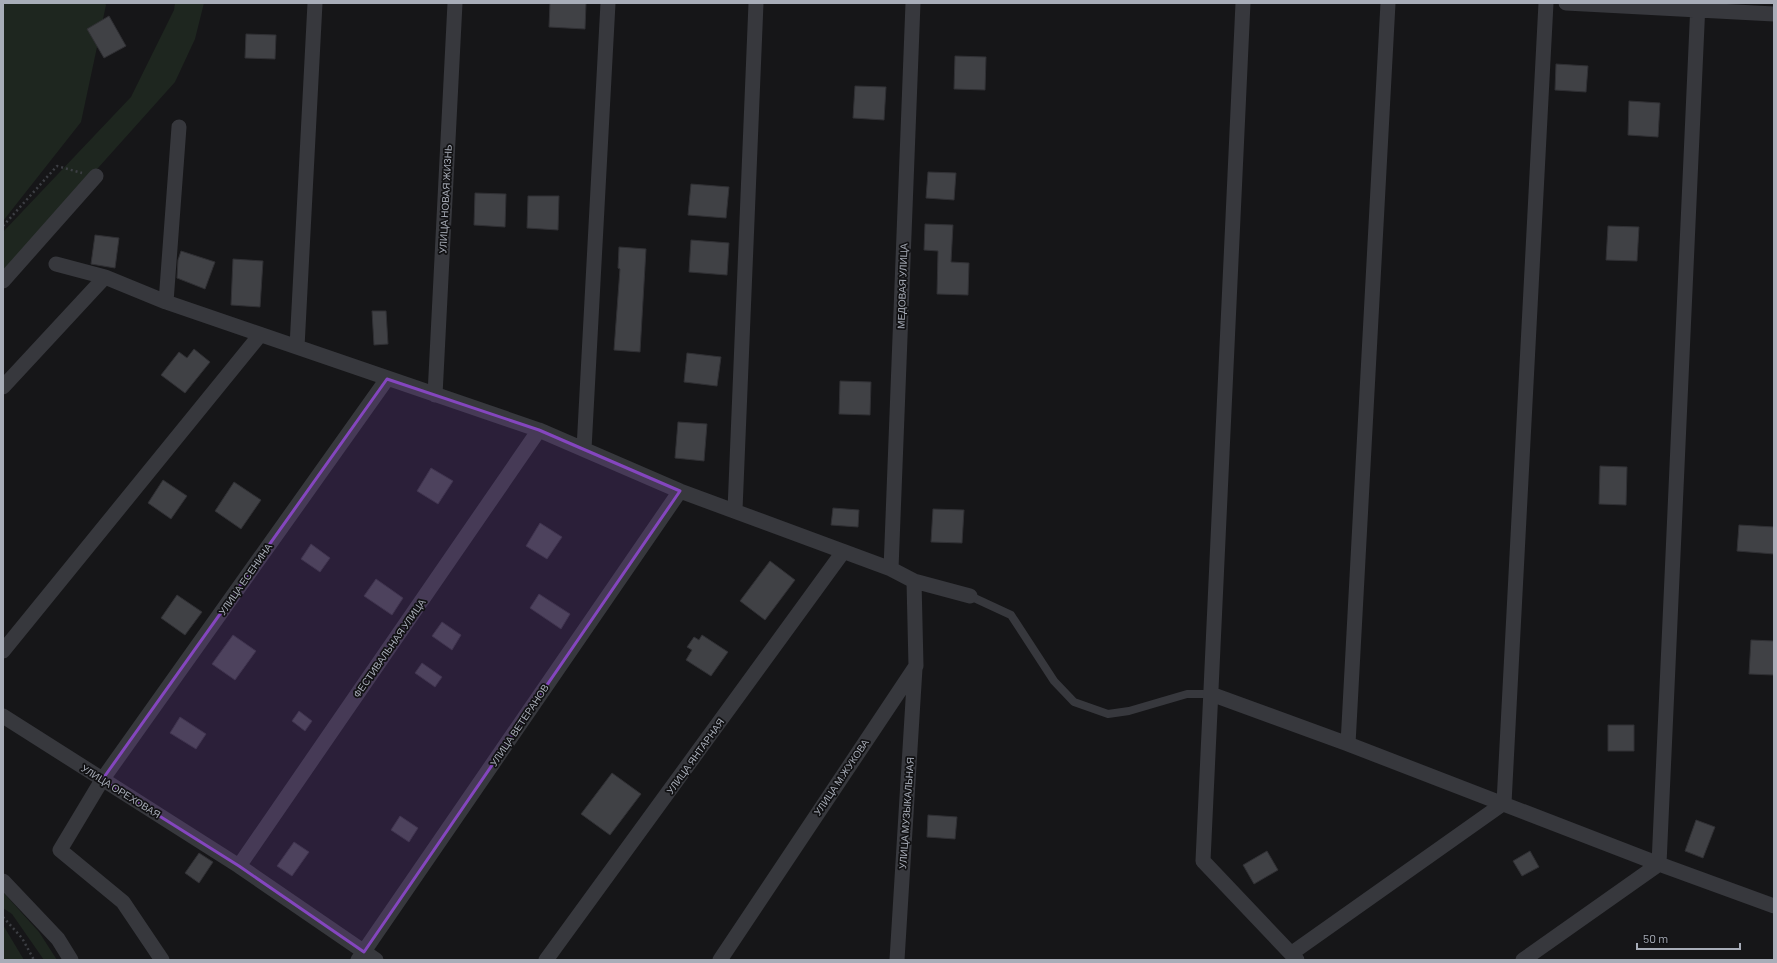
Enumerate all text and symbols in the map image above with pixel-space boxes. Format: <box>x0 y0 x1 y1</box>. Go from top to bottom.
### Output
street label: УЛИЦА НОВАЯ ЖИЗНЬ <box>436 144 454 254</box>
street label: МЕДОВАЯ УЛИЦА <box>895 243 910 329</box>
street label: УЛИЦА ЕСЕНИНА <box>216 541 274 617</box>
street label: ФЕСТИВАЛЬНАЯ УЛИЦА <box>350 596 428 700</box>
street label: УЛИЦА ВЕТЕРАНОВ <box>487 681 551 768</box>
street label: УЛИЦА ЯНТАРНАЯ <box>664 716 726 796</box>
street label: УЛИЦА М.ЖУКОВА <box>811 736 871 817</box>
street label: УЛИЦА МУЗЫКАЛЬНАЯ <box>896 757 916 869</box>
street label: УЛИЦА ОРЕХОВАЯ <box>79 762 163 820</box>
scale bar <box>1637 925 1740 951</box>
text: 50 m <box>1643 931 1668 945</box>

